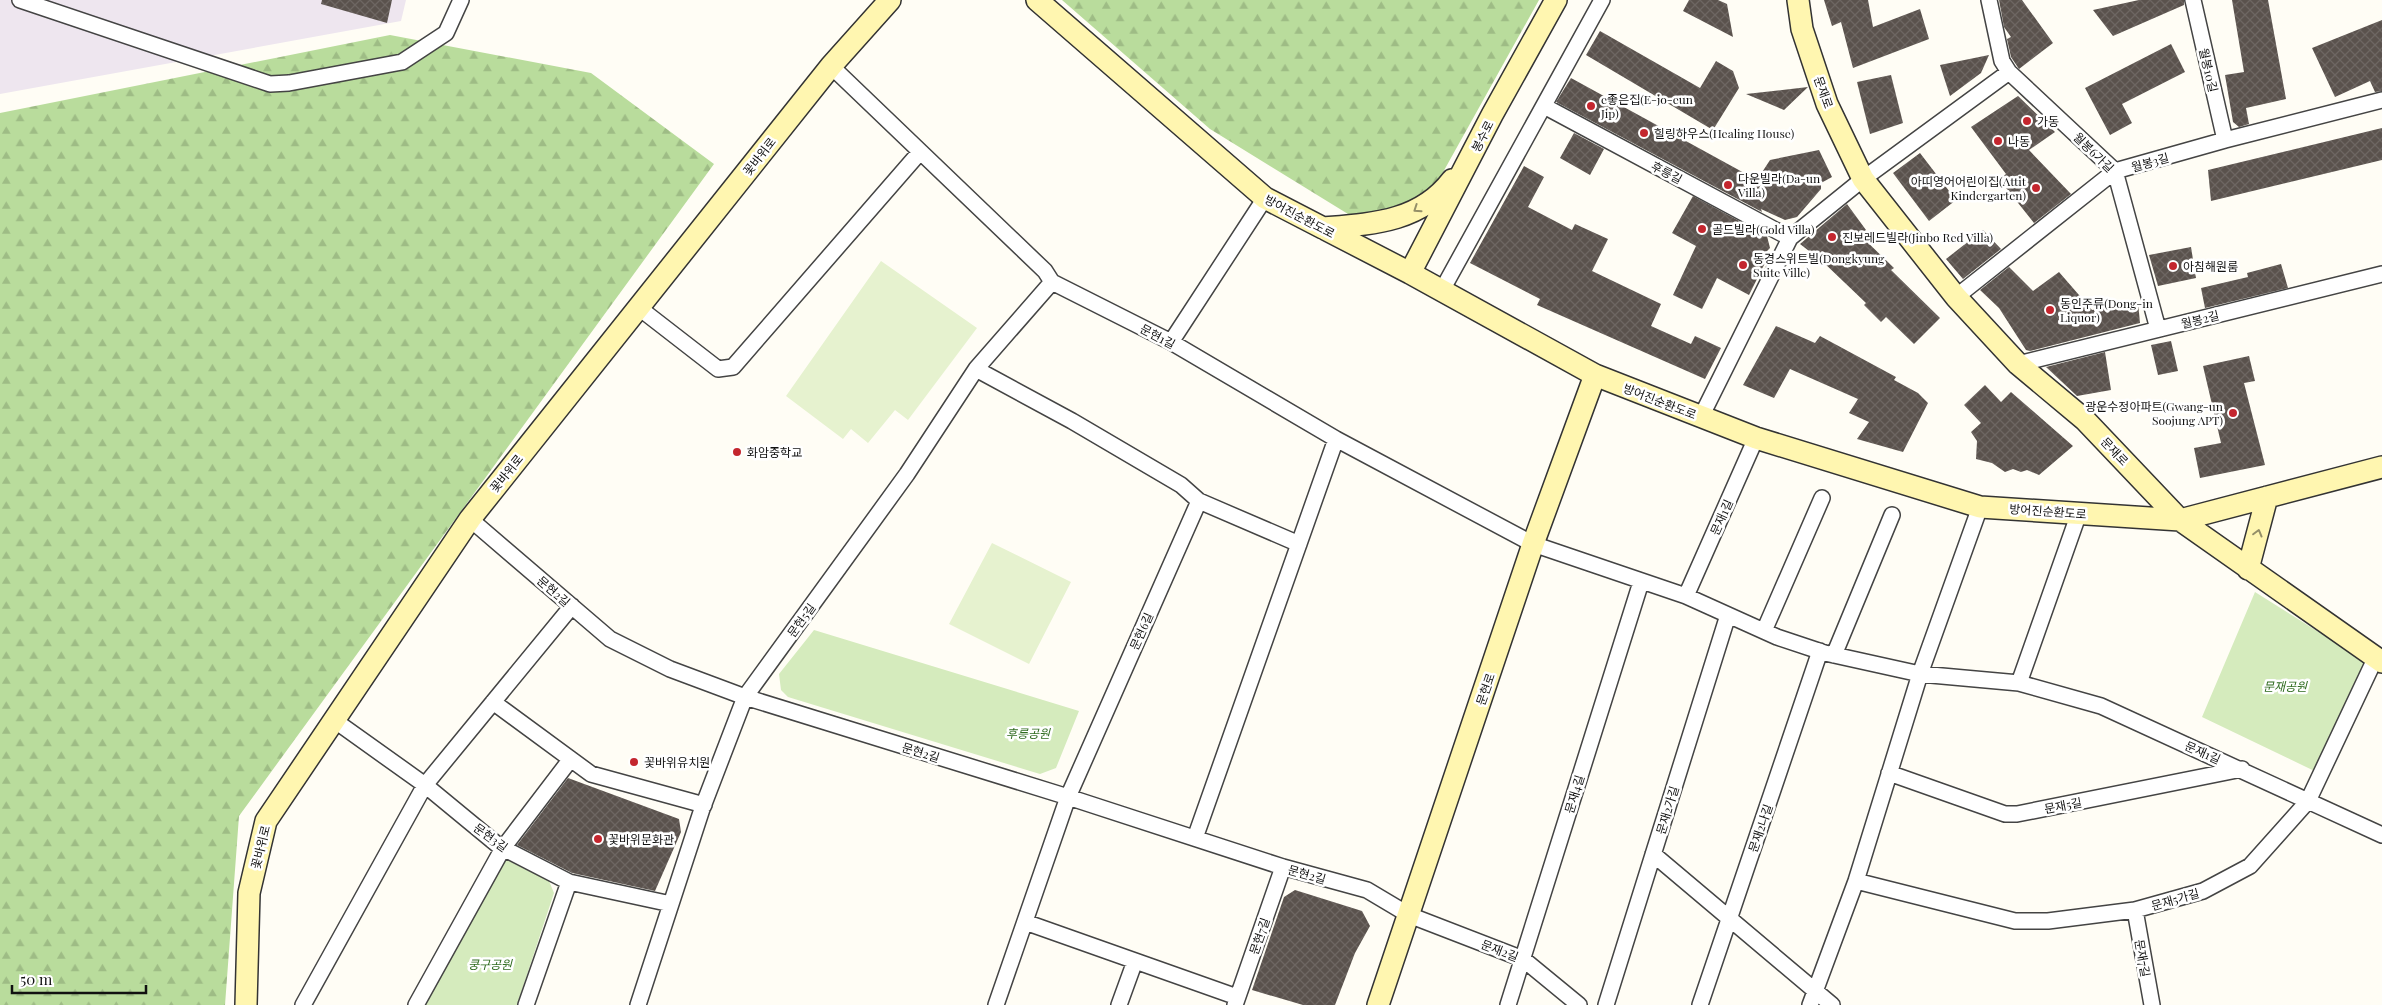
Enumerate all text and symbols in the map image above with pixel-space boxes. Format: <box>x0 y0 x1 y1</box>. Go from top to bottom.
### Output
street label: 월봉10길 <box>2196 46 2222 94</box>
street label: 문재로 <box>1811 74 1837 110</box>
place label: e좋은집(E-jo-eun Jip) <box>1600 91 1693 121</box>
marker: e좋은집(E-jo-eun Jip) <box>1585 100 1597 112</box>
place label: 가동 <box>2037 113 2059 129</box>
marker: 가동 <box>2021 115 2033 127</box>
street label: 봉수로 <box>1467 118 1497 154</box>
place label: 힐링하우스(Healing House) <box>1654 125 1794 141</box>
marker: 힐링하우스(Healing House) <box>1638 127 1650 139</box>
street label: 월봉6가길 <box>2070 129 2118 175</box>
place label: 나동 <box>2008 133 2030 149</box>
street label: 꽃바위로 <box>739 134 779 178</box>
marker: 나동 <box>1992 135 2004 147</box>
street label: 월봉3길 <box>2129 149 2171 175</box>
street label: 후릉길 <box>1649 157 1685 187</box>
place label: 다운빌라(Da-un Villa) <box>1737 170 1820 200</box>
place label: 아띠영어어린이집(Attit Kindergarten) <box>1911 173 2027 203</box>
marker: 다운빌라(Da-un Villa) <box>1722 179 1734 191</box>
marker: 아띠영어어린이집(Attit Kindergarten) <box>2030 182 2042 194</box>
street label: 방어진순환도로 <box>1262 191 1338 241</box>
one-way arrow <box>1413 203 1423 212</box>
place label: 골드빌라(Gold Villa) <box>1712 221 1815 237</box>
marker: 골드빌라(Gold Villa) <box>1696 223 1708 235</box>
place label: 진보레드빌라(Jinbo Red Villa) <box>1842 229 1993 245</box>
marker: 진보레드빌라(Jinbo Red Villa) <box>1826 231 1838 243</box>
place label: 동경스위트빌(Dongkyung Suite Ville) <box>1753 250 1885 280</box>
place label: 아침해원룸 <box>2183 258 2238 274</box>
marker: 동경스위트빌(Dongkyung Suite Ville) <box>1737 259 1749 271</box>
marker: 아침해원룸 <box>2167 260 2179 272</box>
place label: 동인주류(Dong-in Liquor) <box>2060 295 2153 325</box>
marker: 동인주류(Dong-in Liquor) <box>2044 304 2056 316</box>
street label: 월봉2길 <box>2179 307 2221 331</box>
street label: 문현1길 <box>1138 320 1178 352</box>
street label: 방어진순환도로 <box>1621 380 1699 422</box>
place label: 광운수정아파트(Gwang-un Soojung APT) <box>2085 398 2223 428</box>
marker: 광운수정아파트(Gwang-un Soojung APT) <box>2227 407 2239 419</box>
street label: 문재로 <box>2098 434 2132 468</box>
place label: 화암중학교 <box>747 444 802 460</box>
marker: 화암중학교 <box>731 446 743 458</box>
street label: 꽃바위로 <box>486 451 526 495</box>
street label: 문재1길 <box>1706 497 1736 537</box>
street label: 방어진순환도로 <box>2009 500 2087 522</box>
one-way arrow <box>2252 529 2262 537</box>
street label: 문현2길 <box>534 572 574 610</box>
street label: 문현5길 <box>783 600 819 640</box>
street label: 문현6길 <box>1126 610 1156 652</box>
street label: 문현로 <box>1472 671 1498 707</box>
park label: 문재공원 <box>2263 678 2308 694</box>
park label: 후릉공원 <box>1006 725 1051 741</box>
street label: 문재1길 <box>2183 737 2223 767</box>
street label: 문현2길 <box>900 739 942 765</box>
place label: 꽃바위유치원 <box>644 754 710 770</box>
marker: 꽃바위유치원 <box>628 756 640 768</box>
street label: 문재4길 <box>1561 773 1587 815</box>
street label: 문재2가길 <box>1652 784 1682 836</box>
street label: 문재5길 <box>2043 794 2083 816</box>
street label: 문재2나길 <box>1744 802 1776 854</box>
street label: 문현3길 <box>471 819 511 855</box>
street label: 꽃바위로 <box>247 824 273 870</box>
place label: 꽃바위문화관 <box>608 831 674 847</box>
marker: 꽃바위문화관 <box>592 833 604 845</box>
street label: 문현2길 <box>1286 861 1328 887</box>
street label: 문재5가길 <box>2149 885 2201 913</box>
street label: 문현7길 <box>1245 915 1273 957</box>
street label: 문재2길 <box>1479 936 1521 964</box>
street label: 문재7길 <box>2132 938 2154 978</box>
park label: 쿵구공원 <box>468 956 513 972</box>
scale bar <box>12 962 146 994</box>
text: 50 m <box>20 969 53 989</box>

